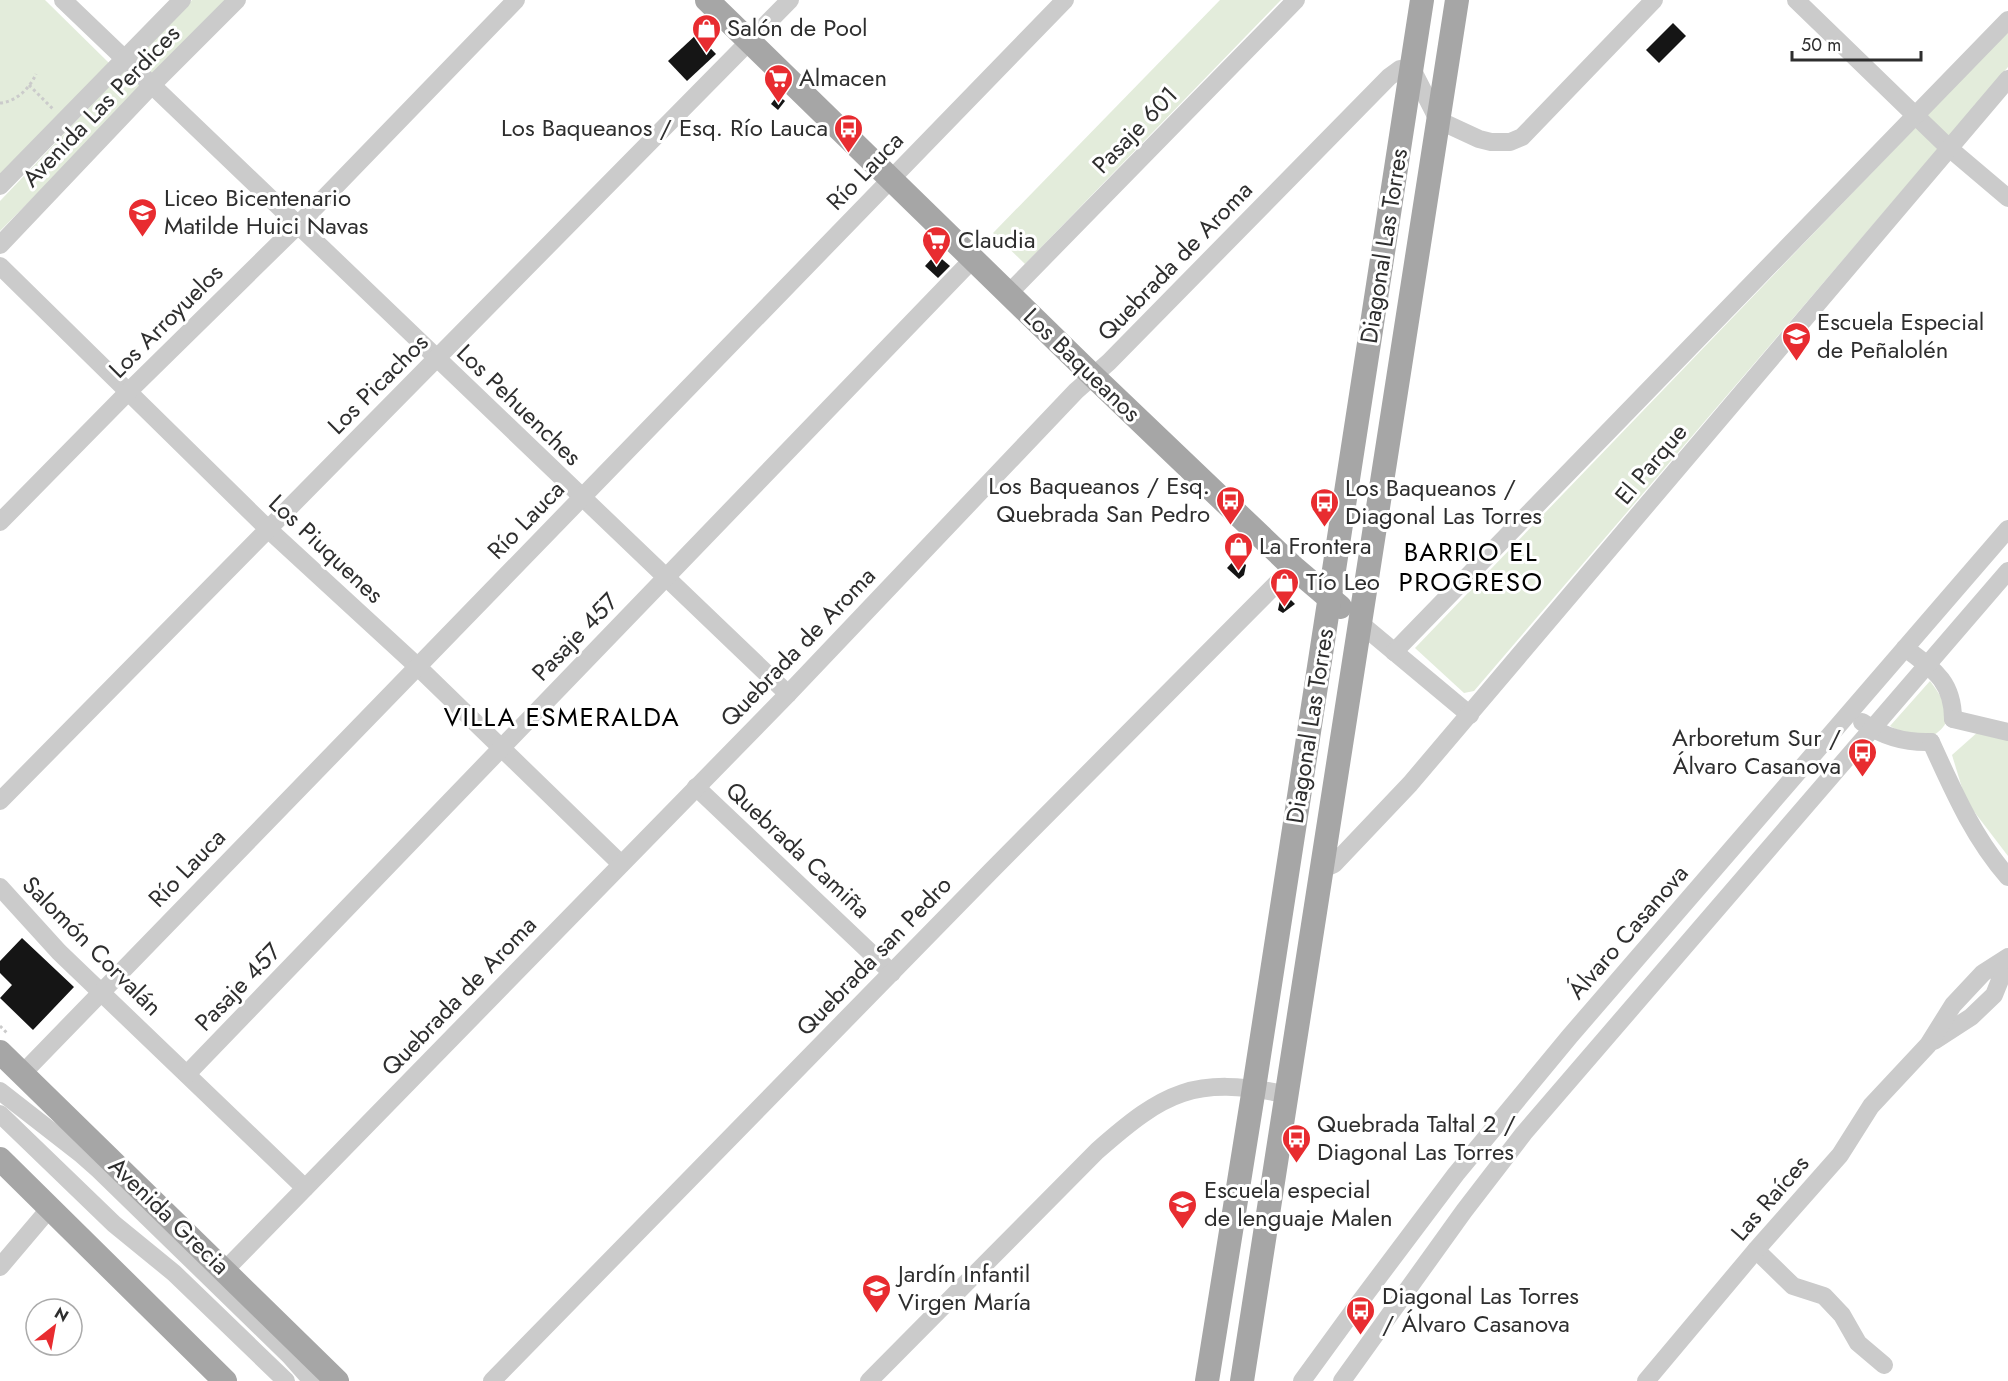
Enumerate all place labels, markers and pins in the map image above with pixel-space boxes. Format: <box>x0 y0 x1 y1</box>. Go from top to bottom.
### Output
place label: Salón de Pool <box>727 10 868 45</box>
shop icon: Salón de Pool <box>690 12 722 54</box>
place label: Almacen <box>799 60 887 95</box>
supermarket icon: Almacen <box>762 62 794 104</box>
place label: Los Baqueanos / Esq. Río Lauca <box>501 110 828 145</box>
bus stop icon: Los Baqueanos / Esq. Río Lauca <box>833 112 865 154</box>
place label: Liceo Bicentenario Matilde Huici Navas <box>164 180 368 243</box>
school or university icon: Liceo Bicentenario Matilde Huici Navas <box>127 196 159 238</box>
place label: Claudia <box>958 222 1036 257</box>
supermarket icon: Claudia <box>921 224 953 266</box>
place label: Escuela Especial de Peñalolén <box>1817 304 1984 367</box>
school or university icon: Escuela Especial de Peñalolén <box>1780 320 1812 362</box>
place label: Los Baqueanos / Esq. Quebrada San Pedro <box>988 468 1210 531</box>
place label: Los Baqueanos / Diagonal Las Torres <box>1345 470 1542 533</box>
bus stop icon: Los Baqueanos / Esq. Quebrada San Pedro <box>1215 484 1247 526</box>
bus stop icon: Los Baqueanos / Diagonal Las Torres <box>1308 486 1340 528</box>
place label: La Frontera <box>1259 528 1372 563</box>
shop icon: La Frontera <box>1222 530 1254 572</box>
place label: Tío Leo <box>1306 564 1380 599</box>
shop icon: Tío Leo <box>1269 566 1301 608</box>
place label: Arboretum Sur / Álvaro Casanova <box>1672 720 1841 783</box>
bus stop icon: Arboretum Sur / Álvaro Casanova <box>1846 736 1878 778</box>
place label: Quebrada Taltal 2 / Diagonal Las Torres <box>1317 1106 1516 1169</box>
bus stop icon: Quebrada Taltal 2 / Diagonal Las Torres <box>1280 1122 1312 1164</box>
place label: Escuela especial de lenguaje Malen <box>1204 1172 1393 1235</box>
school or university icon: Escuela especial de lenguaje Malen <box>1167 1188 1199 1230</box>
place label: Jardín Infantil Virgen María <box>895 1256 1031 1319</box>
school or university icon: Jardín Infantil Virgen María <box>861 1272 893 1314</box>
place label: Diagonal Las Torres / Álvaro Casanova <box>1382 1278 1579 1341</box>
bus stop icon: Diagonal Las Torres / Álvaro Casanova <box>1345 1294 1377 1336</box>

